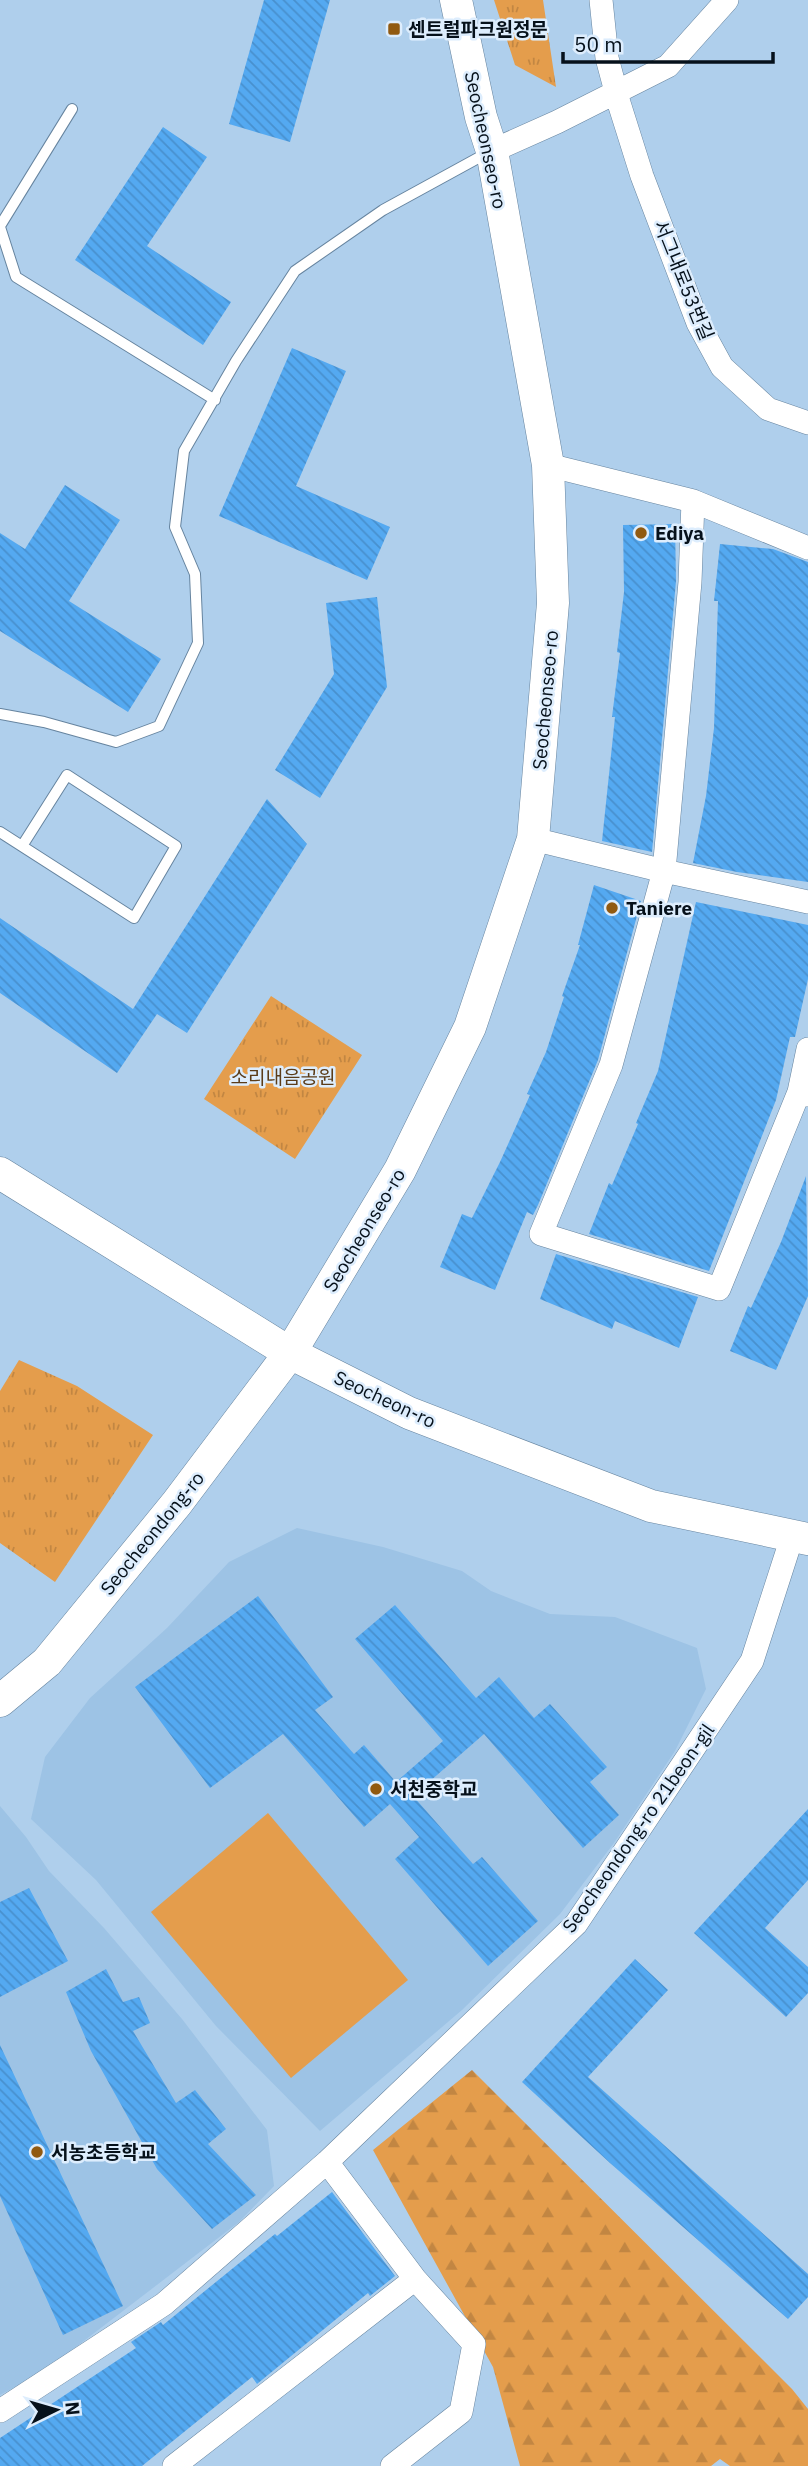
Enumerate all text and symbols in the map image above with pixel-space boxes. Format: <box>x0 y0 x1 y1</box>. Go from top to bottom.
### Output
place label: 센트럴파크원정문 <box>408 17 548 41</box>
marker: 센트럴파크원정문 <box>386 21 402 37</box>
scale bar <box>563 21 773 65</box>
text: 50 m <box>574 30 623 58</box>
street label: Seocheonseo-ro <box>460 69 512 211</box>
street label: 서그내로53번길 <box>649 216 719 344</box>
place label: Ediya <box>655 521 704 545</box>
marker: Ediya <box>633 525 649 541</box>
street label: Seocheonseo-ro <box>527 629 563 771</box>
place label: Taniere <box>626 896 692 920</box>
marker: Taniere <box>604 900 620 916</box>
park label: 소리내음공원 <box>231 1065 335 1089</box>
street label: Seocheonseo-ro <box>318 1164 410 1296</box>
street label: Seocheon-ro <box>330 1365 440 1433</box>
street label: Seocheondong-ro <box>95 1466 209 1600</box>
street label: Seocheondong-ro 21beon-gil <box>557 1719 719 1937</box>
place label: 서천중학교 <box>390 1777 477 1801</box>
marker: 서천중학교 <box>368 1781 384 1797</box>
place label: 서농초등학교 <box>51 2140 156 2164</box>
marker: 서농초등학교 <box>29 2144 45 2160</box>
north arrow <box>21 2375 91 2445</box>
text: N <box>60 2401 85 2416</box>

